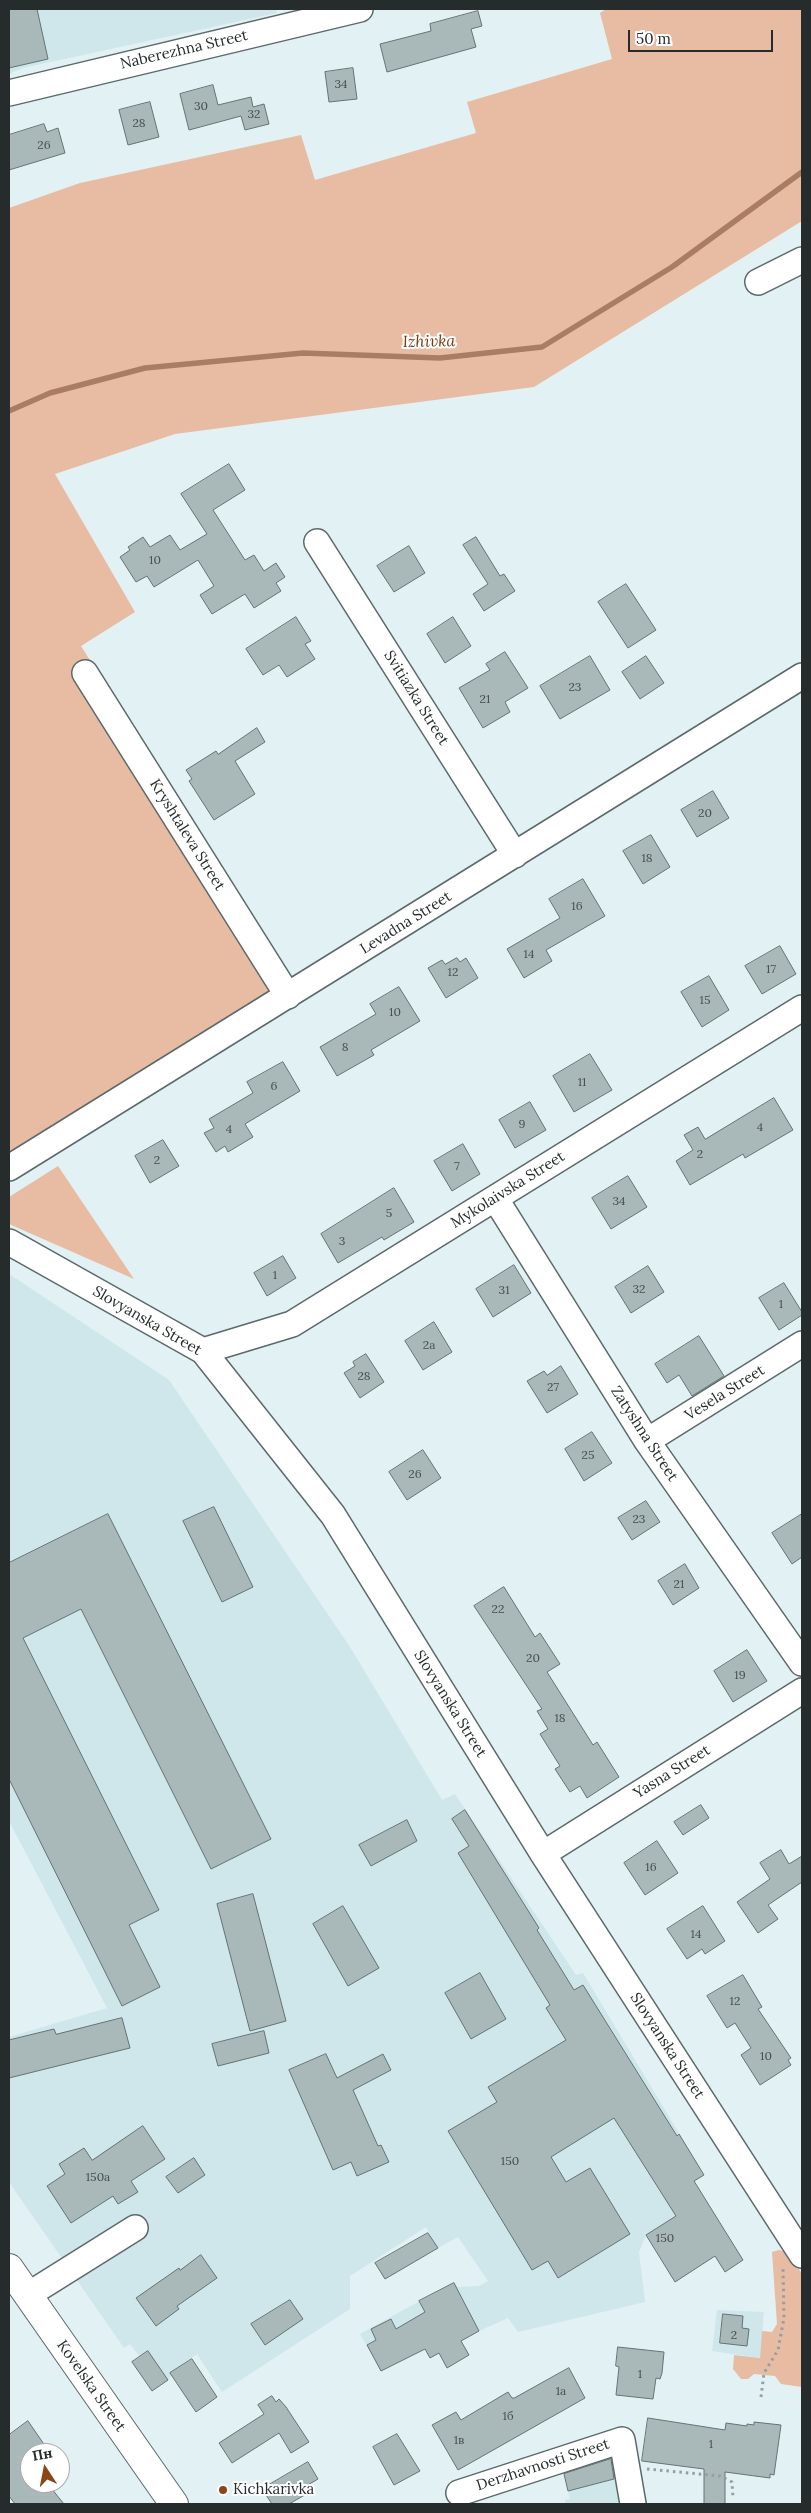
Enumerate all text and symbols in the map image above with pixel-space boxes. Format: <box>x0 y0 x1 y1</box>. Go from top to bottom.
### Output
scale bar <box>631 20 776 52</box>
street label: Naberezhna Street <box>118 27 250 73</box>
text: 50 m <box>636 29 671 48</box>
house number: 34 <box>334 78 348 92</box>
house number: 30 <box>194 100 208 114</box>
house number: 32 <box>247 108 261 122</box>
house number: 28 <box>132 117 146 131</box>
house number: 26 <box>37 139 51 153</box>
water label: Izhivka <box>403 332 455 352</box>
house number: 10 <box>149 554 161 568</box>
street label: Svitiazka Street <box>380 647 452 749</box>
house number: 23 <box>569 681 581 695</box>
house number: 21 <box>480 693 490 707</box>
street label: Kryshtaleva Street <box>145 776 229 894</box>
house number: 20 <box>698 807 712 821</box>
house number: 18 <box>641 852 653 866</box>
street label: Levadna Street <box>357 888 455 958</box>
house number: 16 <box>571 900 583 914</box>
house number: 14 <box>524 948 534 962</box>
house number: 17 <box>766 963 776 977</box>
house number: 12 <box>448 966 458 980</box>
house number: 15 <box>700 994 710 1008</box>
house number: 10 <box>389 1006 401 1020</box>
house number: 8 <box>342 1041 348 1055</box>
house number: 11 <box>578 1076 586 1090</box>
house number: 6 <box>271 1080 277 1094</box>
house number: 9 <box>519 1118 525 1132</box>
house number: 4 <box>757 1121 763 1135</box>
house number: 4 <box>226 1123 232 1137</box>
street label: Mykolaivska Street <box>448 1148 568 1232</box>
house number: 2 <box>697 1148 703 1162</box>
house number: 2 <box>154 1154 160 1168</box>
house number: 7 <box>454 1160 460 1174</box>
house number: 34 <box>612 1195 626 1209</box>
house number: 5 <box>386 1207 392 1221</box>
house number: 3 <box>339 1235 345 1249</box>
house number: 1 <box>273 1269 277 1283</box>
street label: Slovyanska Street <box>89 1282 205 1360</box>
house number: 32 <box>632 1283 646 1297</box>
house number: 31 <box>498 1284 510 1298</box>
house number: 1 <box>779 1298 783 1312</box>
house number: 2а <box>423 1339 435 1353</box>
street label: Vesela Street <box>682 1361 768 1425</box>
house number: 28 <box>357 1370 371 1384</box>
house number: 27 <box>547 1381 559 1395</box>
street label: Zatyshna Street <box>607 1383 681 1485</box>
house number: 25 <box>582 1449 594 1463</box>
house number: 26 <box>408 1468 422 1482</box>
house number: 23 <box>633 1513 645 1527</box>
house number: 21 <box>674 1578 684 1592</box>
house number: 22 <box>492 1603 504 1617</box>
street label: Slovyanska Street <box>410 1647 490 1761</box>
house number: 20 <box>526 1652 540 1666</box>
house number: 19 <box>734 1669 746 1683</box>
house number: 18 <box>554 1712 566 1726</box>
street label: Yasna Street <box>630 1741 714 1803</box>
house number: 16 <box>645 1861 657 1875</box>
house number: 14 <box>691 1928 701 1942</box>
street label: Slovyanska Street <box>626 1990 708 2102</box>
house number: 12 <box>730 1995 740 2009</box>
house number: 10 <box>760 2050 772 2064</box>
house number: 150 <box>501 2155 519 2169</box>
house number: 150а <box>86 2171 110 2185</box>
house number: 150 <box>656 2232 674 2246</box>
house number: 2 <box>731 2329 737 2343</box>
street label: Kovelska Street <box>53 2337 129 2435</box>
house number: 1 <box>638 2368 642 2382</box>
house number: 1а <box>556 2385 566 2399</box>
house number: 1б <box>503 2410 513 2424</box>
house number: 1в <box>454 2434 464 2448</box>
street label: Derzhavnosti Street <box>474 2435 612 2495</box>
house number: 1 <box>709 2438 713 2452</box>
north arrow <box>20 2443 70 2493</box>
text: Пн <box>31 2443 54 2465</box>
place label: Kichkarivka <box>233 2481 314 2499</box>
marker: Kichkarivka <box>217 2484 229 2496</box>

